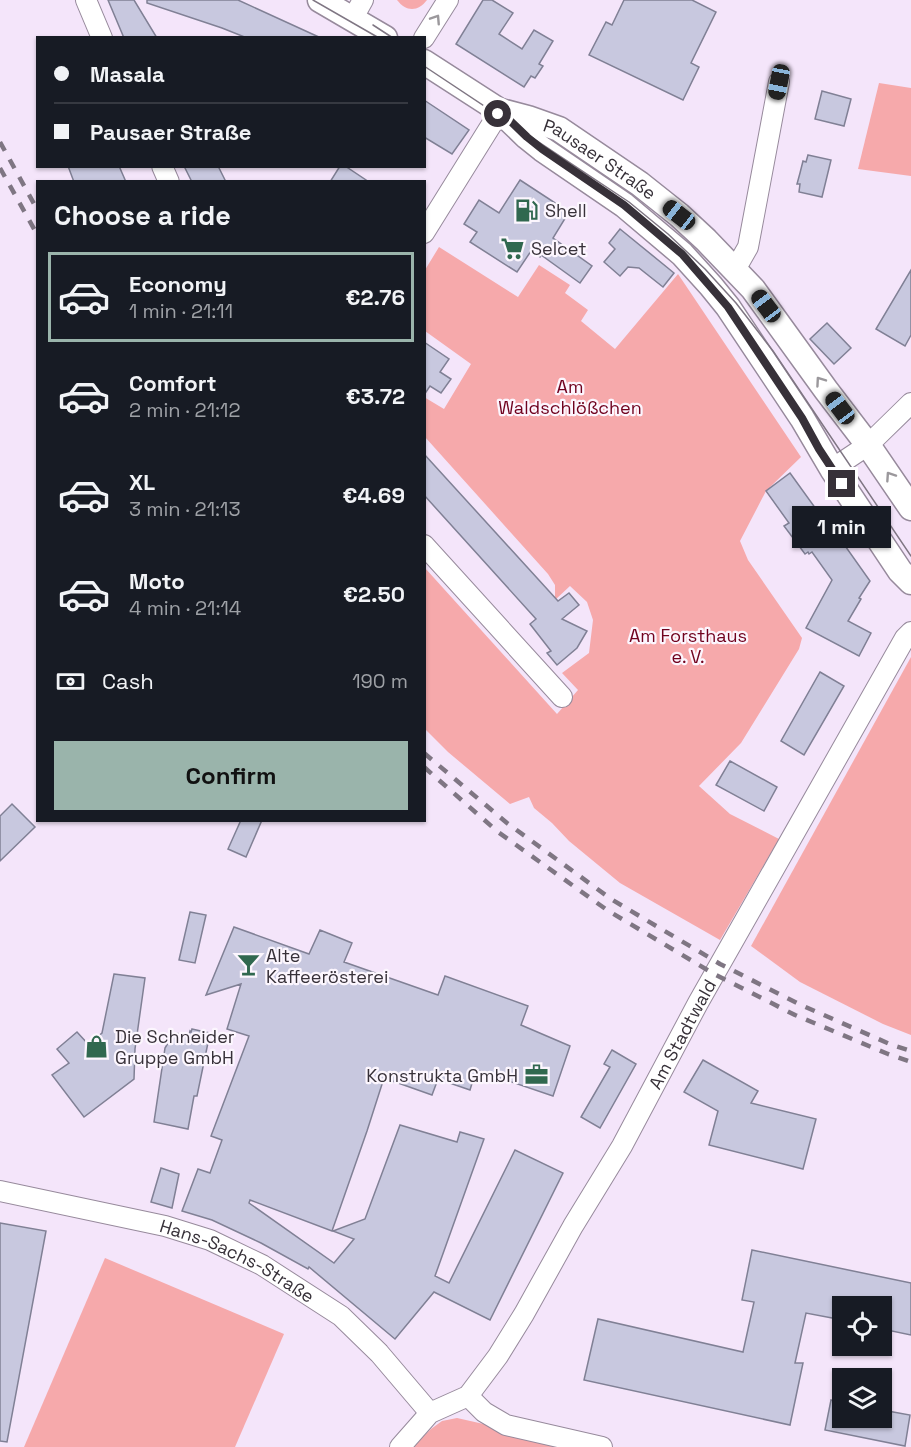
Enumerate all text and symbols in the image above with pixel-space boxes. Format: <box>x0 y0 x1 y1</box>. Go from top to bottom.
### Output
one-way arrow <box>428 15 440 25</box>
text: Masala <box>90 60 165 88</box>
car <box>767 63 791 101</box>
route start <box>484 100 511 127</box>
street label: Pausaer Straße <box>540 113 661 204</box>
text: Pausaer Straße <box>90 118 252 146</box>
fuel station icon: Shell <box>514 197 540 223</box>
car <box>659 197 699 233</box>
text: Choose a ride <box>54 198 231 233</box>
place label: Shell <box>545 199 587 222</box>
supermarket icon: Selcet <box>500 235 526 261</box>
place label: Selcet <box>531 237 586 260</box>
icon: car <box>57 270 111 324</box>
text: Economy <box>129 270 227 298</box>
text: €2.76 <box>346 283 405 311</box>
car <box>748 286 784 326</box>
text: 1 min · 21:11 <box>129 298 233 324</box>
icon: car <box>57 369 111 423</box>
text: Comfort <box>129 369 217 397</box>
park label: Am Waldschlößchen <box>498 375 642 419</box>
one-way arrow <box>816 377 827 388</box>
text: €3.72 <box>346 382 405 410</box>
car <box>822 388 858 428</box>
text: 2 min · 21:12 <box>129 397 240 423</box>
icon: car <box>57 468 111 522</box>
text: XL <box>129 468 155 496</box>
route end <box>828 470 855 497</box>
one-way arrow <box>885 472 897 482</box>
text: €4.69 <box>343 481 405 509</box>
text: 3 min · 21:13 <box>129 496 241 522</box>
callout: 1 min <box>792 505 892 547</box>
text: 1 min <box>817 514 866 540</box>
icon: car <box>57 567 111 621</box>
text: Moto <box>129 567 185 595</box>
text: €2.50 <box>343 580 405 608</box>
text: 4 min · 21:14 <box>129 595 241 621</box>
park label: Am Forsthaus e. V. <box>629 624 747 668</box>
icon: cash <box>54 665 87 698</box>
text: Cash <box>102 667 154 695</box>
text: 190 m <box>352 668 408 694</box>
button: Confirm <box>54 741 408 810</box>
place label: Alte Kaffeerösterei <box>266 944 388 988</box>
bar icon: Alte Kaffeerösterei <box>235 952 261 978</box>
street label: Am Stadtwald <box>643 975 721 1093</box>
place label: Die Schneider Gruppe GmbH <box>115 1025 235 1069</box>
shop icon: Die Schneider Gruppe GmbH <box>84 1033 110 1059</box>
office icon: Konstrukta GmbH <box>523 1062 549 1088</box>
place label: Konstrukta GmbH <box>366 1064 518 1087</box>
street label: Hans-Sachs-Straße <box>157 1214 319 1307</box>
map controls <box>832 1296 892 1428</box>
button: locate <box>832 1296 892 1356</box>
button: layers <box>832 1368 892 1428</box>

